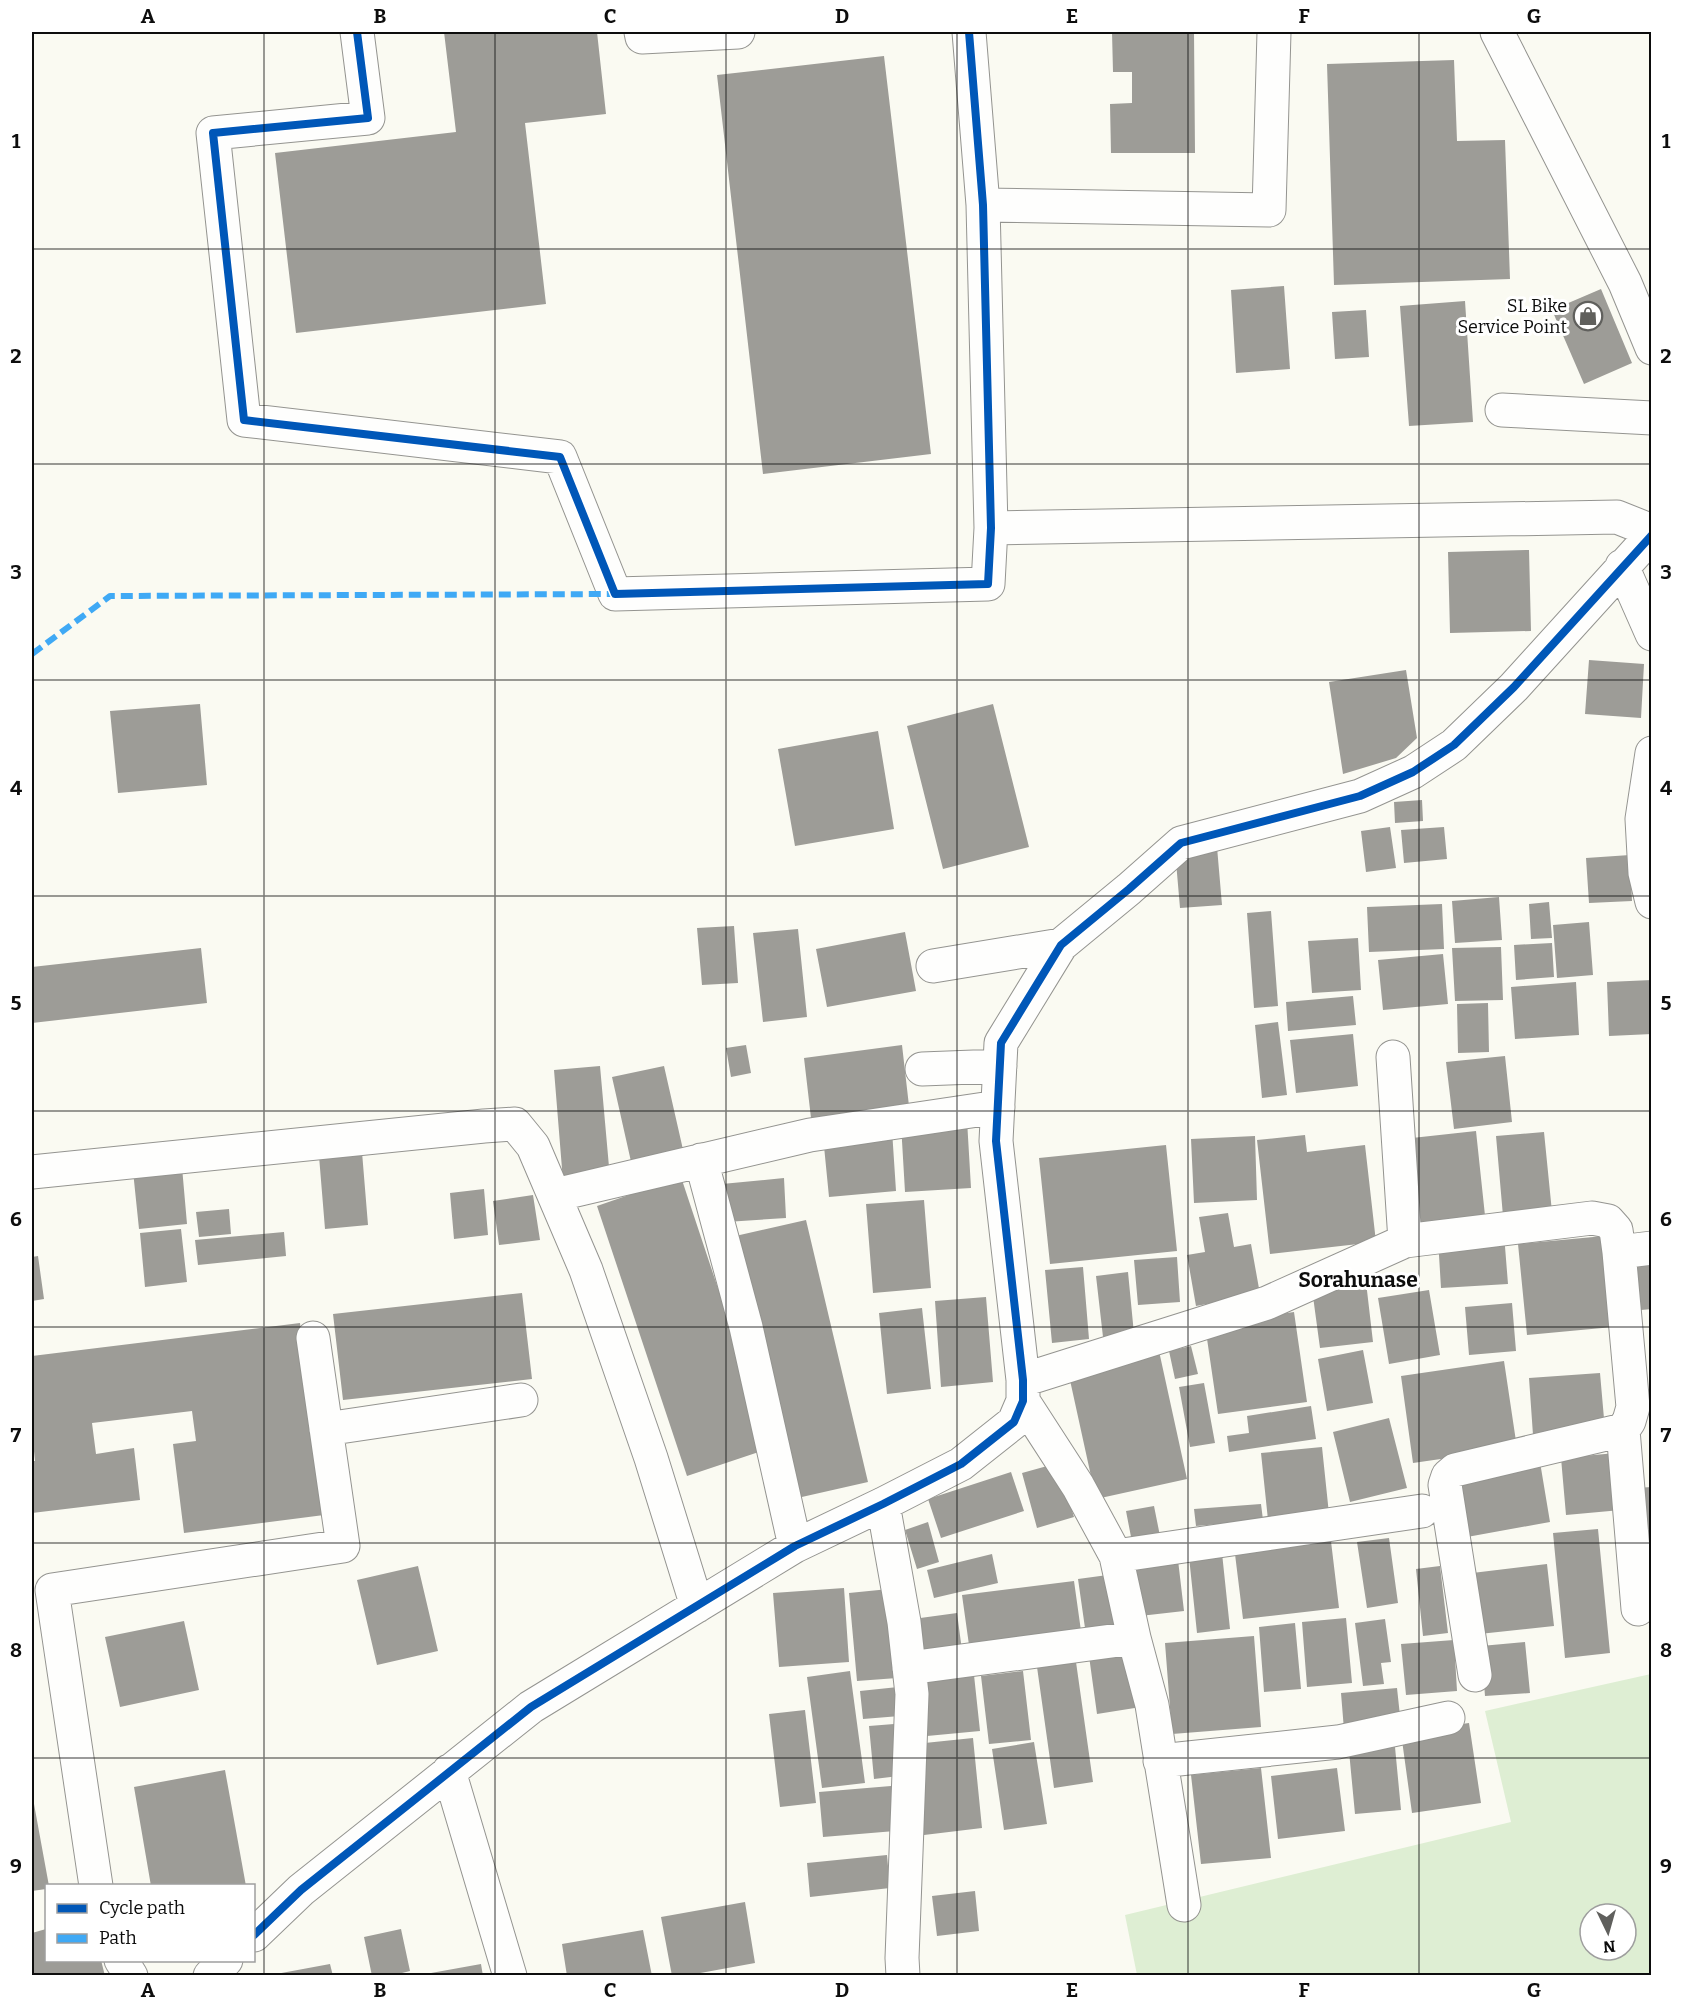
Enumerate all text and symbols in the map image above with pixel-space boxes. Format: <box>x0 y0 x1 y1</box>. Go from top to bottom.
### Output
text: A <box>141 4 156 28</box>
text: B <box>374 4 387 28</box>
text: C <box>604 4 616 28</box>
text: D <box>835 4 849 28</box>
text: E <box>1066 4 1078 28</box>
text: F <box>1298 4 1310 28</box>
text: G <box>1527 4 1541 28</box>
text: 1 <box>12 129 21 153</box>
text: 1 <box>1662 129 1671 153</box>
place label: SL Bike Service Point <box>1457 295 1567 338</box>
shop icon: SL Bike Service Point <box>1572 300 1604 332</box>
text: 2 <box>10 344 22 368</box>
text: 2 <box>1660 344 1672 368</box>
text: 3 <box>10 560 22 584</box>
text: 3 <box>1660 560 1672 584</box>
text: 4 <box>10 776 22 800</box>
text: 4 <box>1660 776 1672 800</box>
text: 5 <box>11 991 22 1015</box>
text: 5 <box>1661 991 1672 1015</box>
text: 6 <box>10 1207 22 1231</box>
text: 6 <box>1660 1207 1672 1231</box>
district label: Sorahunase <box>1298 1267 1418 1293</box>
text: 7 <box>11 1423 22 1447</box>
text: 7 <box>1661 1423 1672 1447</box>
text: 8 <box>10 1638 22 1662</box>
text: 8 <box>1660 1638 1672 1662</box>
text: 9 <box>10 1854 22 1878</box>
text: 9 <box>1660 1854 1672 1878</box>
legend <box>45 1884 255 1962</box>
text: Cycle path <box>99 1897 185 1919</box>
north arrow <box>1578 1902 1638 1962</box>
text: Path <box>99 1927 137 1949</box>
text: N <box>1602 1936 1616 1956</box>
text: A <box>141 1978 156 2002</box>
text: B <box>374 1978 387 2002</box>
text: C <box>604 1978 616 2002</box>
text: D <box>835 1978 849 2002</box>
text: E <box>1066 1978 1078 2002</box>
text: F <box>1298 1978 1310 2002</box>
text: G <box>1527 1978 1541 2002</box>

